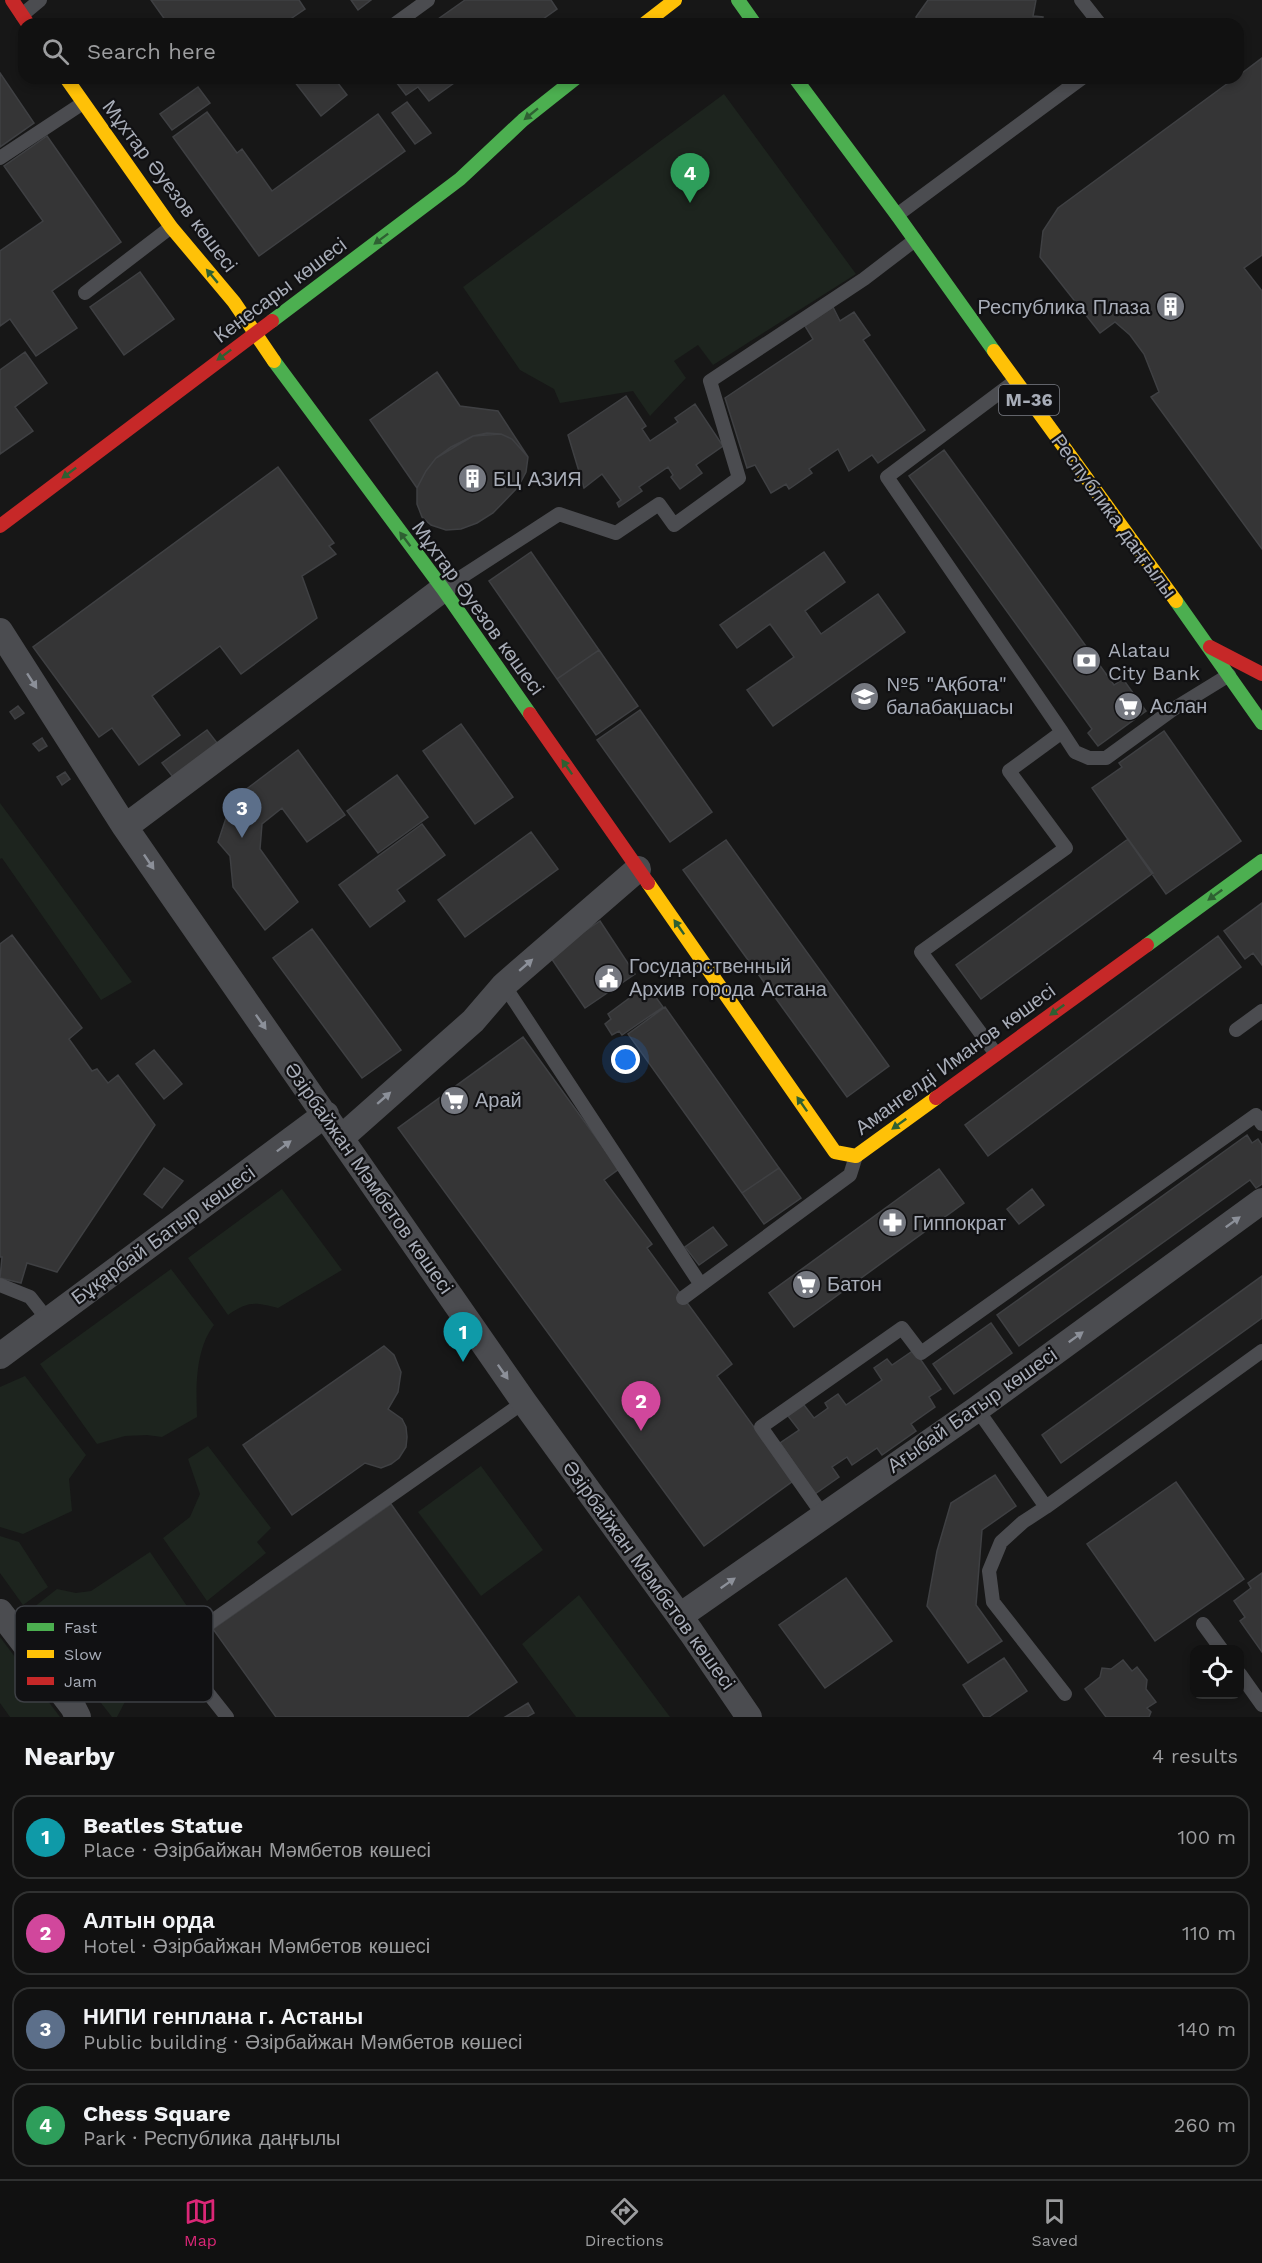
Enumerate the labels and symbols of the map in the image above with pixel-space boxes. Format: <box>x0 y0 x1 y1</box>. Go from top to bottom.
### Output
street label: Мұхтар Әуезов көшесі <box>98 95 242 277</box>
one-way arrow <box>523 108 538 120</box>
pin: 4 <box>670 154 710 203</box>
street label: Кенесары көшесі <box>209 232 351 348</box>
one-way arrow <box>373 232 388 244</box>
one-way arrow <box>206 269 219 284</box>
building icon: Республика Плаза <box>1155 291 1187 323</box>
place label: Республика Плаза <box>978 295 1151 319</box>
one-way arrow <box>217 349 232 361</box>
road number: M-36 <box>999 385 1059 415</box>
street label: Республика даңғылы <box>1046 429 1182 603</box>
building icon: БЦ АЗИЯ <box>456 463 488 495</box>
one-way arrow <box>61 467 77 480</box>
place label: БЦ АЗИЯ <box>493 467 582 491</box>
street label: Мұхтар Әуезов көшесі <box>407 516 549 700</box>
one-way arrow <box>400 532 412 547</box>
place label: Alatau City Bank <box>1108 638 1200 685</box>
bank icon: Alatau City Bank <box>1071 645 1103 677</box>
one-way arrow <box>26 672 37 689</box>
place label: №5 "Ақбота" балабақшасы <box>886 672 1013 719</box>
school or university icon: №5 "Ақбота" балабақшасы <box>849 680 881 712</box>
supermarket icon: Аслан <box>1113 690 1145 722</box>
place label: Аслан <box>1150 694 1207 718</box>
one-way arrow <box>561 759 573 775</box>
pin: 3 <box>222 788 262 838</box>
one-way arrow <box>143 853 155 869</box>
one-way arrow <box>1207 889 1223 901</box>
one-way arrow <box>673 919 685 935</box>
place label: Государственный Архив города Астана <box>629 954 828 1001</box>
one-way arrow <box>518 959 533 972</box>
public building icon: Государственный Архив города Астана <box>592 962 624 994</box>
street label: Амангелді Иманов көшесі <box>850 978 1060 1140</box>
one-way arrow <box>1049 1004 1065 1016</box>
one-way arrow <box>255 1013 267 1029</box>
your location <box>611 1045 640 1074</box>
street label: Әзірбайжан Мәмбетов көшесі <box>280 1057 458 1299</box>
supermarket icon: Арай <box>438 1084 470 1116</box>
place label: Арай <box>475 1088 522 1112</box>
one-way arrow <box>376 1092 391 1105</box>
one-way arrow <box>797 1096 808 1112</box>
one-way arrow <box>892 1118 908 1130</box>
one-way arrow <box>276 1141 291 1153</box>
street label: Бұқарбай Батыр көшесі <box>67 1160 259 1310</box>
pharmacy icon: Гиппократ <box>876 1207 908 1239</box>
place label: Гиппократ <box>913 1211 1006 1235</box>
one-way arrow <box>1226 1216 1241 1228</box>
supermarket icon: Батон <box>790 1268 822 1300</box>
place label: Батон <box>827 1272 882 1296</box>
pin: 1 <box>444 1312 482 1362</box>
one-way arrow <box>1067 1331 1083 1343</box>
street label: Ағыбай Батыр көшесі <box>882 1342 1062 1478</box>
one-way arrow <box>497 1364 508 1380</box>
pin: 2 <box>622 1382 660 1431</box>
street label: Әзірбайжан Мәмбетов көшесі <box>558 1456 740 1694</box>
one-way arrow <box>720 1578 736 1589</box>
legend <box>15 1606 213 1702</box>
text: Fast <box>64 1618 97 1637</box>
text: Slow <box>64 1645 102 1664</box>
text: Jam <box>64 1672 97 1691</box>

